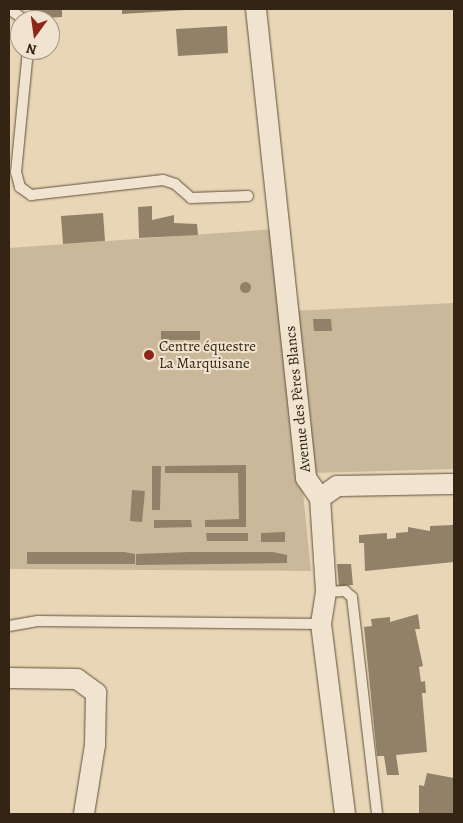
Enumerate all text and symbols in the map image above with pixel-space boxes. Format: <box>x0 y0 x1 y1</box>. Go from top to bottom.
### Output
north arrow <box>10 10 60 60</box>
text: N <box>24 39 39 60</box>
street label: Avenue des Pères Blancs <box>281 325 315 473</box>
place label: Centre équestre La Marquisane <box>159 337 256 372</box>
marker: Centre équestre La Marquisane <box>143 349 155 361</box>

